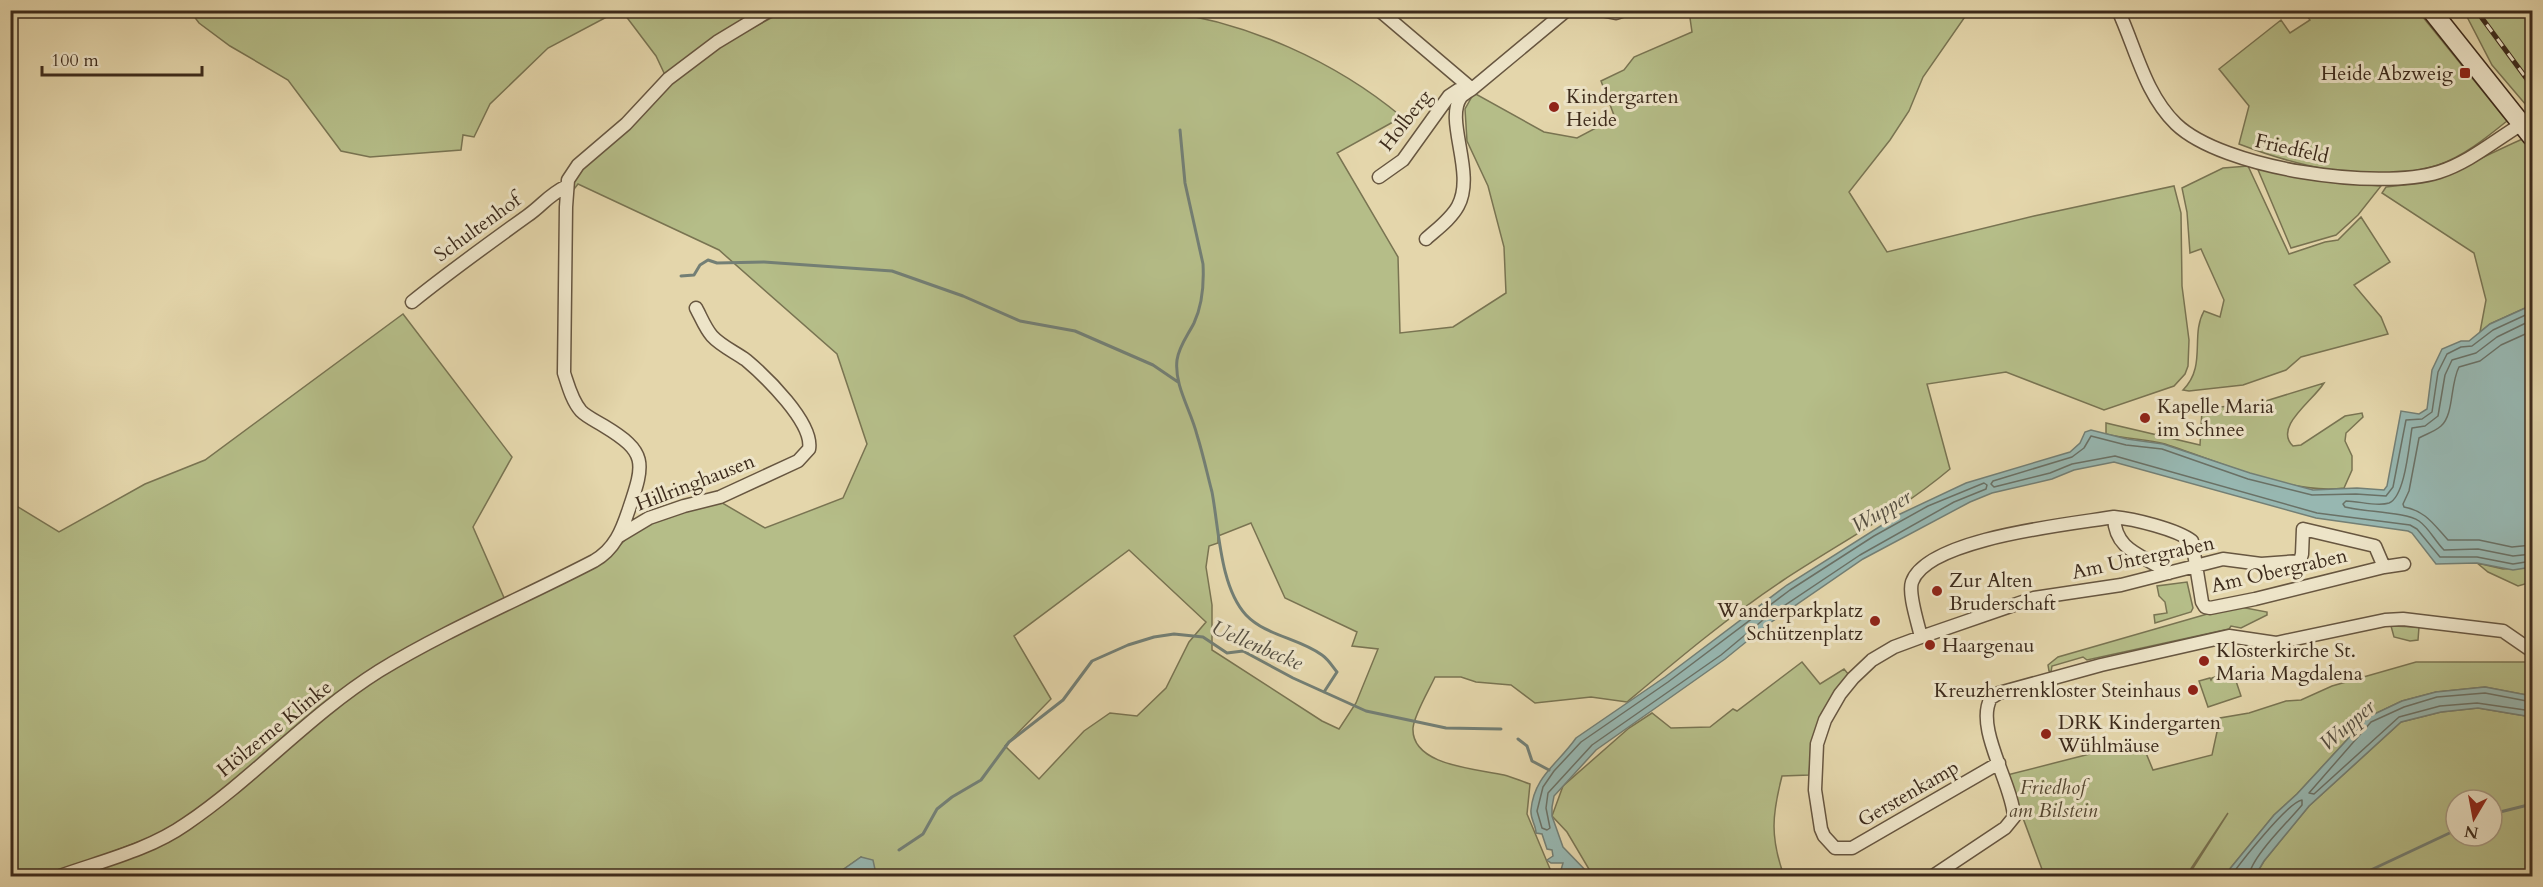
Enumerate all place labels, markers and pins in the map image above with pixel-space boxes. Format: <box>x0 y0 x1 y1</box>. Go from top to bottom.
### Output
place label: Heide Abzweig <box>2321 60 2454 87</box>
marker: Heide Abzweig <box>2458 66 2472 80</box>
place label: Kindergarten Heide <box>1566 83 1679 133</box>
marker: Kindergarten Heide <box>1547 100 1561 114</box>
place label: Kapelle Maria im Schnee <box>2157 393 2274 443</box>
marker: Kapelle Maria im Schnee <box>2138 411 2152 425</box>
place label: Zur Alten Bruderschaft <box>1949 567 2056 617</box>
marker: Zur Alten Bruderschaft <box>1930 584 1944 598</box>
place label: Wanderparkplatz Schützenplatz <box>1716 597 1863 647</box>
marker: Wanderparkplatz Schützenplatz <box>1868 614 1882 628</box>
place label: Haargenau <box>1942 632 2035 659</box>
place label: Klosterkirche St. Maria Magdalena <box>2216 637 2363 687</box>
marker: Haargenau <box>1923 638 1937 652</box>
marker: Klosterkirche St. Maria Magdalena <box>2197 654 2211 668</box>
place label: Kreuzherrenkloster Steinhaus <box>1934 677 2181 704</box>
marker: Kreuzherrenkloster Steinhaus <box>2186 683 2200 697</box>
place label: DRK Kindergarten Wühlmäuse <box>2057 709 2222 759</box>
marker: DRK Kindergarten Wühlmäuse <box>2039 727 2053 741</box>

